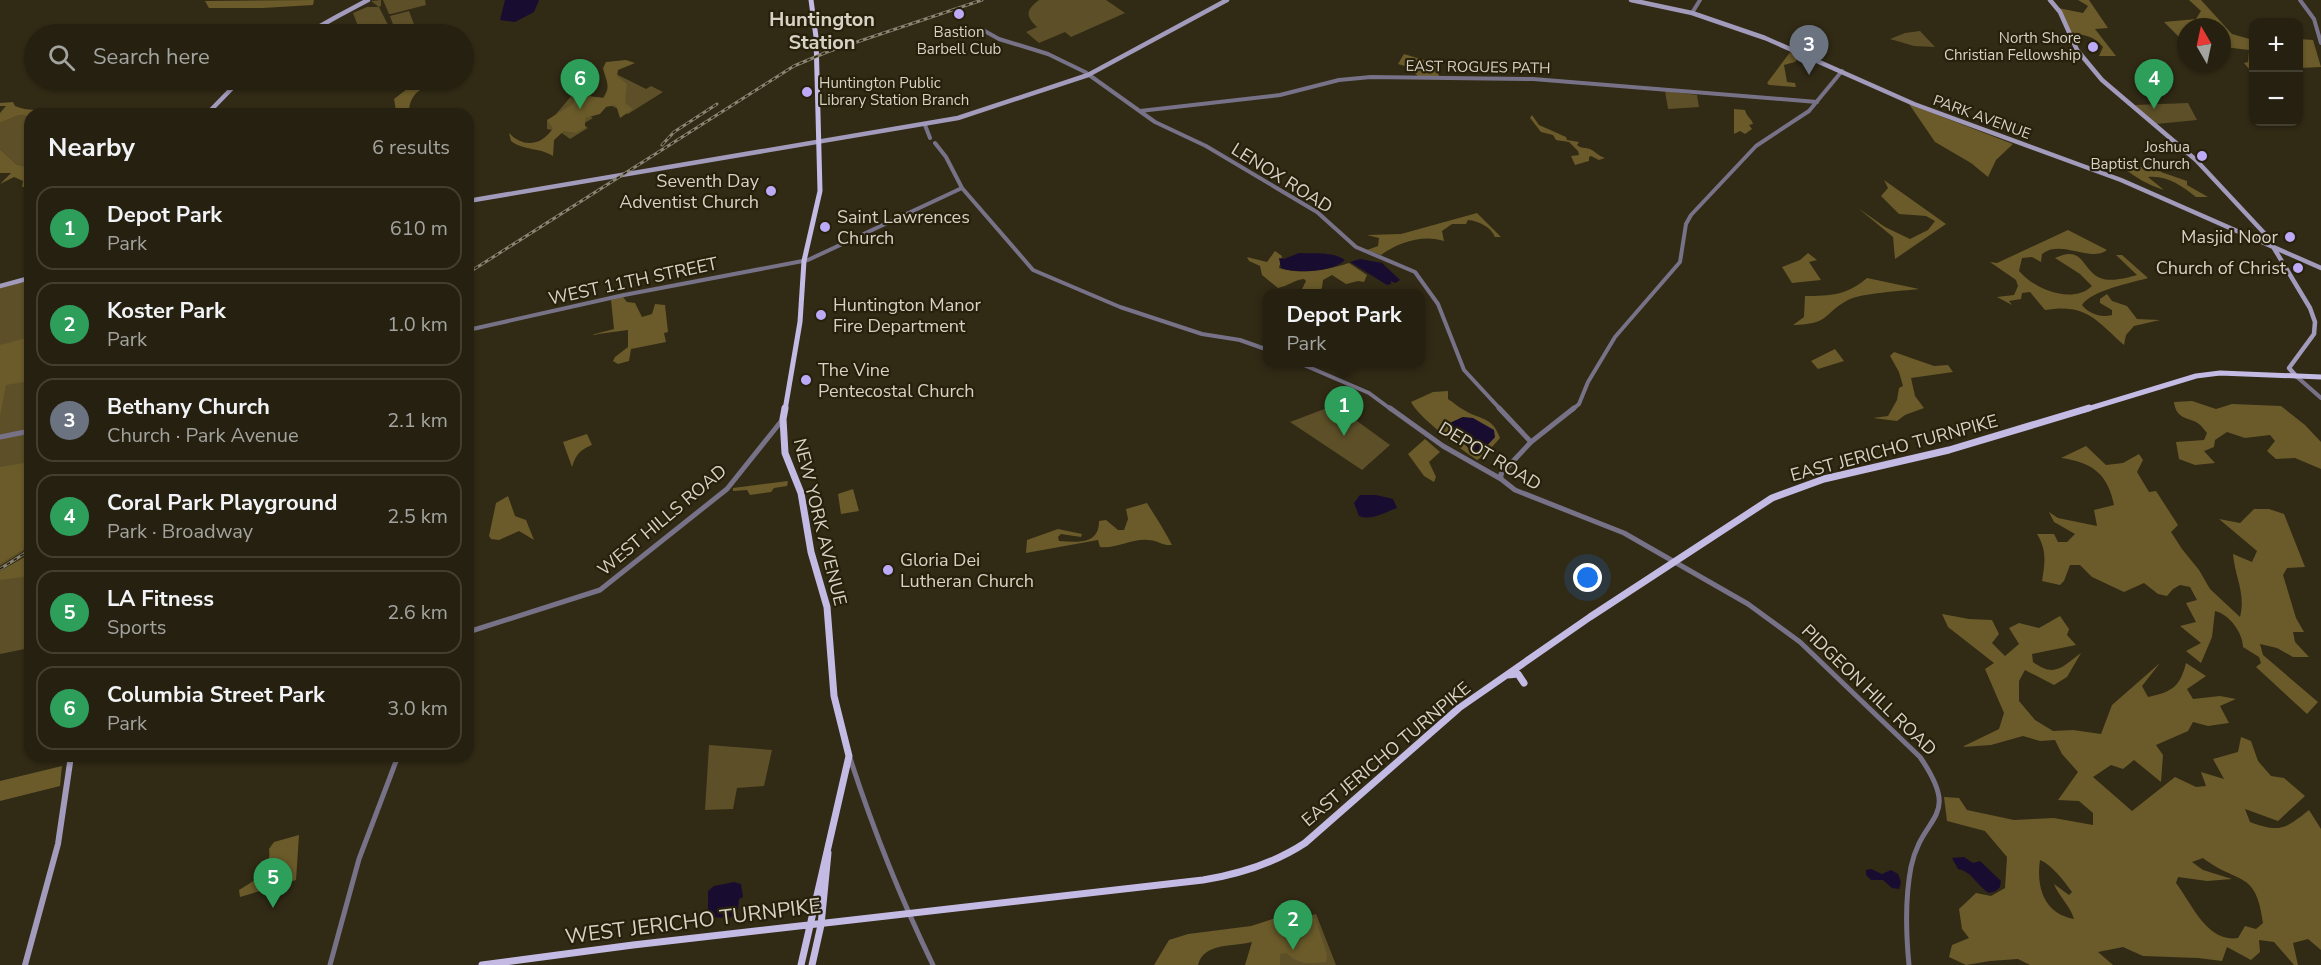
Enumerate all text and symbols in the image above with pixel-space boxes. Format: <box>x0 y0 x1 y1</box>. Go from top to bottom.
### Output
district label: Huntington Station <box>769 6 875 56</box>
marker: Bastion Barbell Club <box>952 7 966 21</box>
north arrow <box>2177 18 2231 72</box>
map controls <box>2249 18 2303 126</box>
button: + <box>2249 18 2303 72</box>
place label: Bastion Barbell Club <box>917 22 1002 59</box>
search box <box>24 24 474 90</box>
pin: 3 <box>1790 26 1828 75</box>
place label: North Shore Christian Fellowship <box>1944 28 2081 65</box>
marker: North Shore Christian Fellowship <box>2086 40 2100 54</box>
icon: search <box>45 41 78 74</box>
text: Search here <box>93 42 210 72</box>
street label: EAST ROGUES PATH <box>1405 56 1551 78</box>
pin: 6 <box>560 60 600 109</box>
pin: 4 <box>2134 60 2174 109</box>
button: − <box>2249 72 2303 126</box>
place label: Huntington Public Library Station Branch <box>819 73 969 110</box>
marker: Huntington Public Library Station Branch <box>800 85 814 99</box>
street label: PARK AVENUE <box>1930 90 2034 144</box>
text: Nearby <box>48 130 135 165</box>
text: 6 results <box>372 134 450 161</box>
street label: LENOX ROAD <box>1227 137 1337 219</box>
place label: Joshua Baptist Church <box>2090 137 2190 174</box>
marker: Joshua Baptist Church <box>2195 149 2209 163</box>
place label: Seventh Day Adventist Church <box>619 169 760 214</box>
marker: Seventh Day Adventist Church <box>764 184 778 198</box>
text: Depot Park <box>107 200 222 230</box>
place label: Saint Lawrences Church <box>837 205 970 250</box>
text: 1 <box>64 215 76 242</box>
text: 610 m <box>390 215 448 242</box>
marker: Saint Lawrences Church <box>818 220 832 234</box>
place label: Masjid Noor <box>2181 225 2279 249</box>
text: Park <box>107 230 147 257</box>
marker: Masjid Noor <box>2283 230 2297 244</box>
street label: WEST 11TH STREET <box>546 251 720 311</box>
place label: Church of Christ <box>2156 256 2287 280</box>
marker: Church of Christ <box>2291 261 2305 275</box>
popup <box>1263 289 1425 367</box>
place label: Huntington Manor Fire Department <box>833 293 981 338</box>
text: Koster Park <box>107 296 226 326</box>
text: Depot Park <box>1286 300 1402 330</box>
marker: Huntington Manor Fire Department <box>814 308 828 322</box>
text: 2 <box>64 311 76 338</box>
text: 1.0 km <box>387 311 448 338</box>
text: Park <box>107 326 147 353</box>
text: Park <box>1286 330 1326 357</box>
place label: The Vine Pentecostal Church <box>818 358 974 403</box>
marker: The Vine Pentecostal Church <box>799 373 813 387</box>
pin: 1 <box>1324 386 1364 436</box>
text: Bethany Church <box>107 392 270 422</box>
text: 3 <box>64 407 76 434</box>
text: 2.1 km <box>387 407 448 434</box>
street label: EAST JERICHO TURNPIKE <box>1788 409 2000 487</box>
street label: DEPOT ROAD <box>1434 416 1546 496</box>
text: Church · Park Avenue <box>107 422 299 449</box>
street label: NEW YORK AVENUE <box>788 436 852 608</box>
street label: WEST HILLS ROAD <box>592 459 732 581</box>
text: Coral Park Playground <box>107 488 337 518</box>
text: 4 <box>64 503 76 530</box>
text: 2.5 km <box>387 503 448 530</box>
text: Park · Broadway <box>107 518 253 545</box>
place label: Gloria Dei Lutheran Church <box>900 548 1034 593</box>
marker: Gloria Dei Lutheran Church <box>881 563 895 577</box>
your location <box>1573 563 1602 592</box>
text: LA Fitness <box>107 584 214 614</box>
text: 5 <box>64 599 76 626</box>
text: 2.6 km <box>387 599 448 626</box>
text: Sports <box>107 614 166 641</box>
street label: PIDGEON HILL ROAD <box>1796 619 1942 761</box>
street label: EAST JERICHO TURNPIKE <box>1296 676 1476 832</box>
text: Columbia Street Park <box>107 680 325 710</box>
text: 6 <box>64 695 76 722</box>
text: 3.0 km <box>387 695 448 722</box>
text: Park <box>107 710 147 737</box>
pin: 5 <box>254 858 292 908</box>
street label: WEST JERICHO TURNPIKE <box>564 891 822 951</box>
pin: 2 <box>1274 900 1312 950</box>

